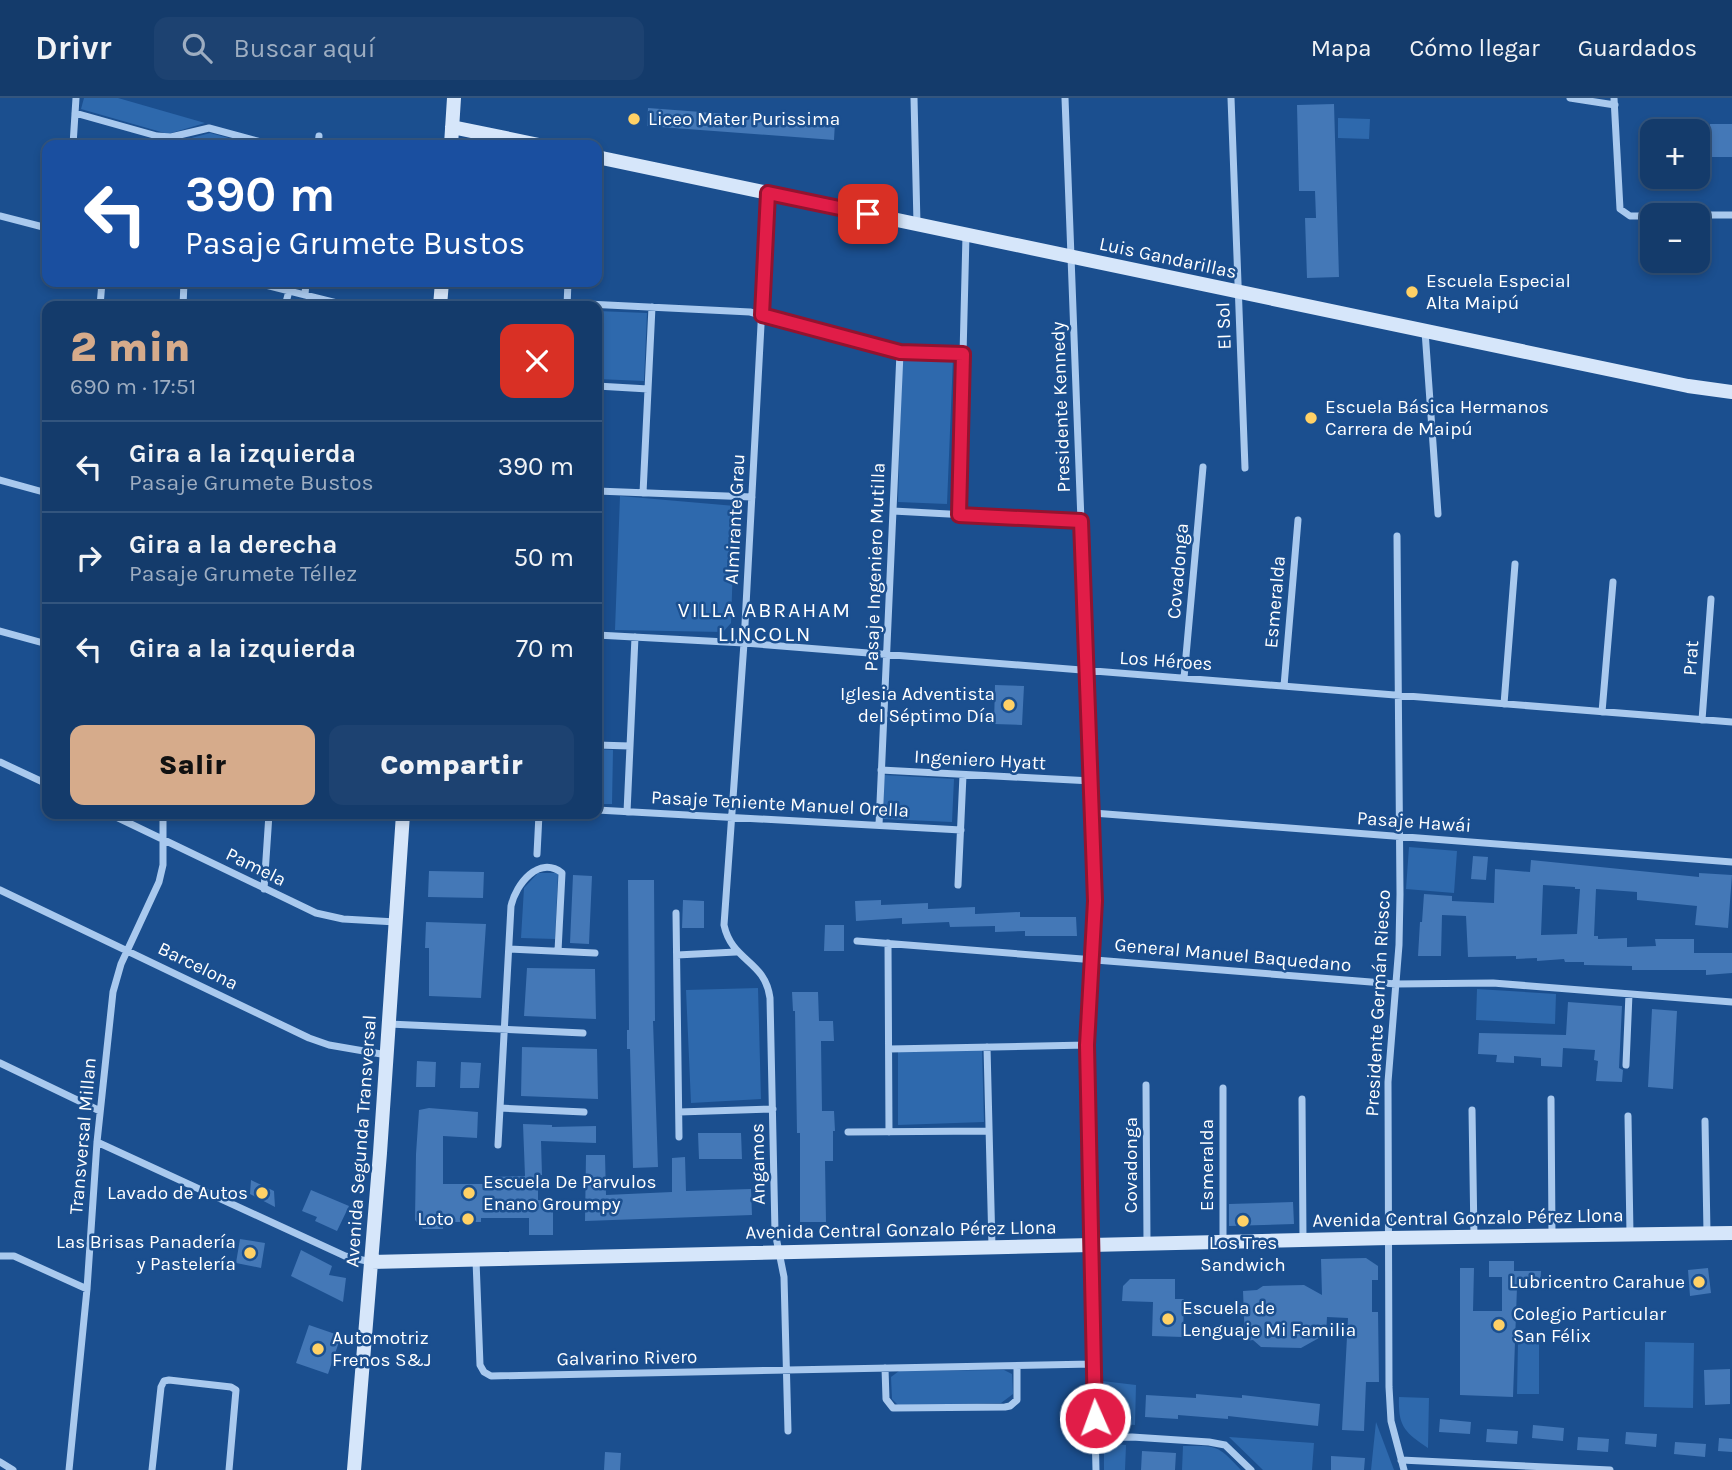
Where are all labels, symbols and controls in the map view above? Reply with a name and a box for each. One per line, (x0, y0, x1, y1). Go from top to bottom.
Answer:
search box (154, 17, 644, 80)
text: Drivr (35, 29, 112, 67)
icon: search (178, 29, 216, 67)
text: Buscar aquí (234, 33, 375, 64)
text: Mapa (1311, 34, 1371, 62)
text: Cómo llegar (1409, 34, 1540, 62)
text: Guardados (1578, 34, 1697, 62)
place label: Liceo Mater Purissima (648, 108, 840, 130)
marker: Liceo Mater Purissima (626, 111, 642, 127)
map controls (1640, 119, 1710, 273)
button: + (1640, 119, 1710, 189)
text: 390 m (185, 166, 335, 223)
icon: left (70, 168, 161, 259)
pin (838, 184, 898, 244)
icon: arrive (849, 195, 887, 233)
button: − (1640, 203, 1710, 273)
text: Pasaje Grumete Bustos (185, 225, 525, 262)
street label: Luis Gandarillas (1097, 233, 1239, 283)
place label: Escuela Especial Alta Maipú (1426, 270, 1571, 314)
marker: Escuela Especial Alta Maipú (1404, 284, 1420, 300)
street label: El Sol (1212, 302, 1236, 350)
street label: Presidente Kennedy (1047, 321, 1075, 493)
text: 2 min (70, 322, 190, 372)
button: close (500, 324, 574, 398)
text: 690 m · 17:51 (70, 373, 196, 400)
place label: Escuela Básica Hermanos Carrera de Maipú (1325, 396, 1549, 440)
marker: Escuela Básica Hermanos Carrera de Maipú (1303, 410, 1319, 426)
text: Gira a la izquierda (129, 438, 356, 469)
icon: left (70, 448, 108, 486)
text: 390 m (498, 451, 574, 482)
street label: Almirante Grau (721, 453, 749, 585)
street label: Pasaje Ingeniero Mutilla (860, 462, 890, 672)
text: Pasaje Grumete Bustos (129, 469, 374, 496)
street label: Covadonga (1163, 522, 1193, 620)
text: Gira a la derecha (129, 529, 338, 560)
icon: right (70, 539, 108, 577)
text: 50 m (513, 542, 574, 573)
street label: Esmeralda (1260, 555, 1290, 649)
text: Pasaje Grumete Téllez (129, 560, 357, 587)
district label: VILLA ABRAHAM LINCOLN (678, 598, 852, 646)
icon: left (70, 630, 108, 668)
text: Gira a la izquierda (129, 633, 356, 664)
text: 70 m (516, 633, 574, 664)
street label: Prat (1679, 640, 1703, 676)
street label: Los Héroes (1119, 647, 1213, 675)
place label: Iglesia Adventista del Séptimo Día (840, 683, 995, 727)
marker: Iglesia Adventista del Séptimo Día (1001, 697, 1017, 713)
button: Salir (70, 725, 315, 805)
button: Compartir (329, 725, 574, 805)
street label: Ingeniero Hyatt (913, 746, 1047, 774)
street label: Pasaje Teniente Manuel Orella (650, 786, 910, 822)
street label: Pasaje Hawái (1356, 807, 1472, 837)
street label: Pamela (222, 843, 290, 891)
street label: Presidente Germán Riesco (1361, 889, 1395, 1117)
street label: General Manuel Baquedano (1114, 934, 1352, 976)
street label: Barcelona (154, 937, 242, 995)
street label: Avenida Segunda Transversal (341, 1014, 381, 1268)
street label: Transversal Millan (65, 1056, 101, 1216)
street label: Covadonga (1120, 1117, 1142, 1213)
street label: Esmeralda (1196, 1119, 1218, 1211)
street label: Angamos (746, 1123, 770, 1205)
place label: Escuela De Parvulos Enano Groumpy (483, 1171, 656, 1215)
place label: Lavado de Autos (107, 1182, 248, 1204)
marker: Lavado de Autos (254, 1185, 270, 1201)
marker: Escuela De Parvulos Enano Groumpy (461, 1185, 477, 1201)
street label: Avenida Central Gonzalo Pérez Llona (1312, 1204, 1624, 1232)
place label: Loto (417, 1208, 454, 1230)
marker: Loto (460, 1211, 476, 1227)
marker: Los Tres Sandwich (1235, 1213, 1251, 1229)
street label: Avenida Central Gonzalo Pérez Llona (745, 1216, 1057, 1244)
place label: Las Brisas Panadería y Pastelería (56, 1231, 236, 1275)
place label: Los Tres Sandwich (1200, 1232, 1286, 1276)
marker: Las Brisas Panadería y Pastelería (242, 1245, 258, 1261)
place label: Lubricentro Carahue (1509, 1271, 1685, 1293)
marker: Lubricentro Carahue (1691, 1274, 1707, 1290)
place label: Escuela de Lenguaje Mi Familia (1182, 1297, 1356, 1341)
place label: Colegio Particular San Félix (1513, 1303, 1666, 1347)
marker: Escuela de Lenguaje Mi Familia (1160, 1311, 1176, 1327)
marker: Colegio Particular San Félix (1491, 1317, 1507, 1333)
place label: Automotriz Frenos S&J (332, 1327, 431, 1371)
marker: Automotriz Frenos S&J (310, 1341, 326, 1357)
street label: Galvarino Rivero (556, 1346, 698, 1370)
position arrow (1058, 1381, 1132, 1455)

